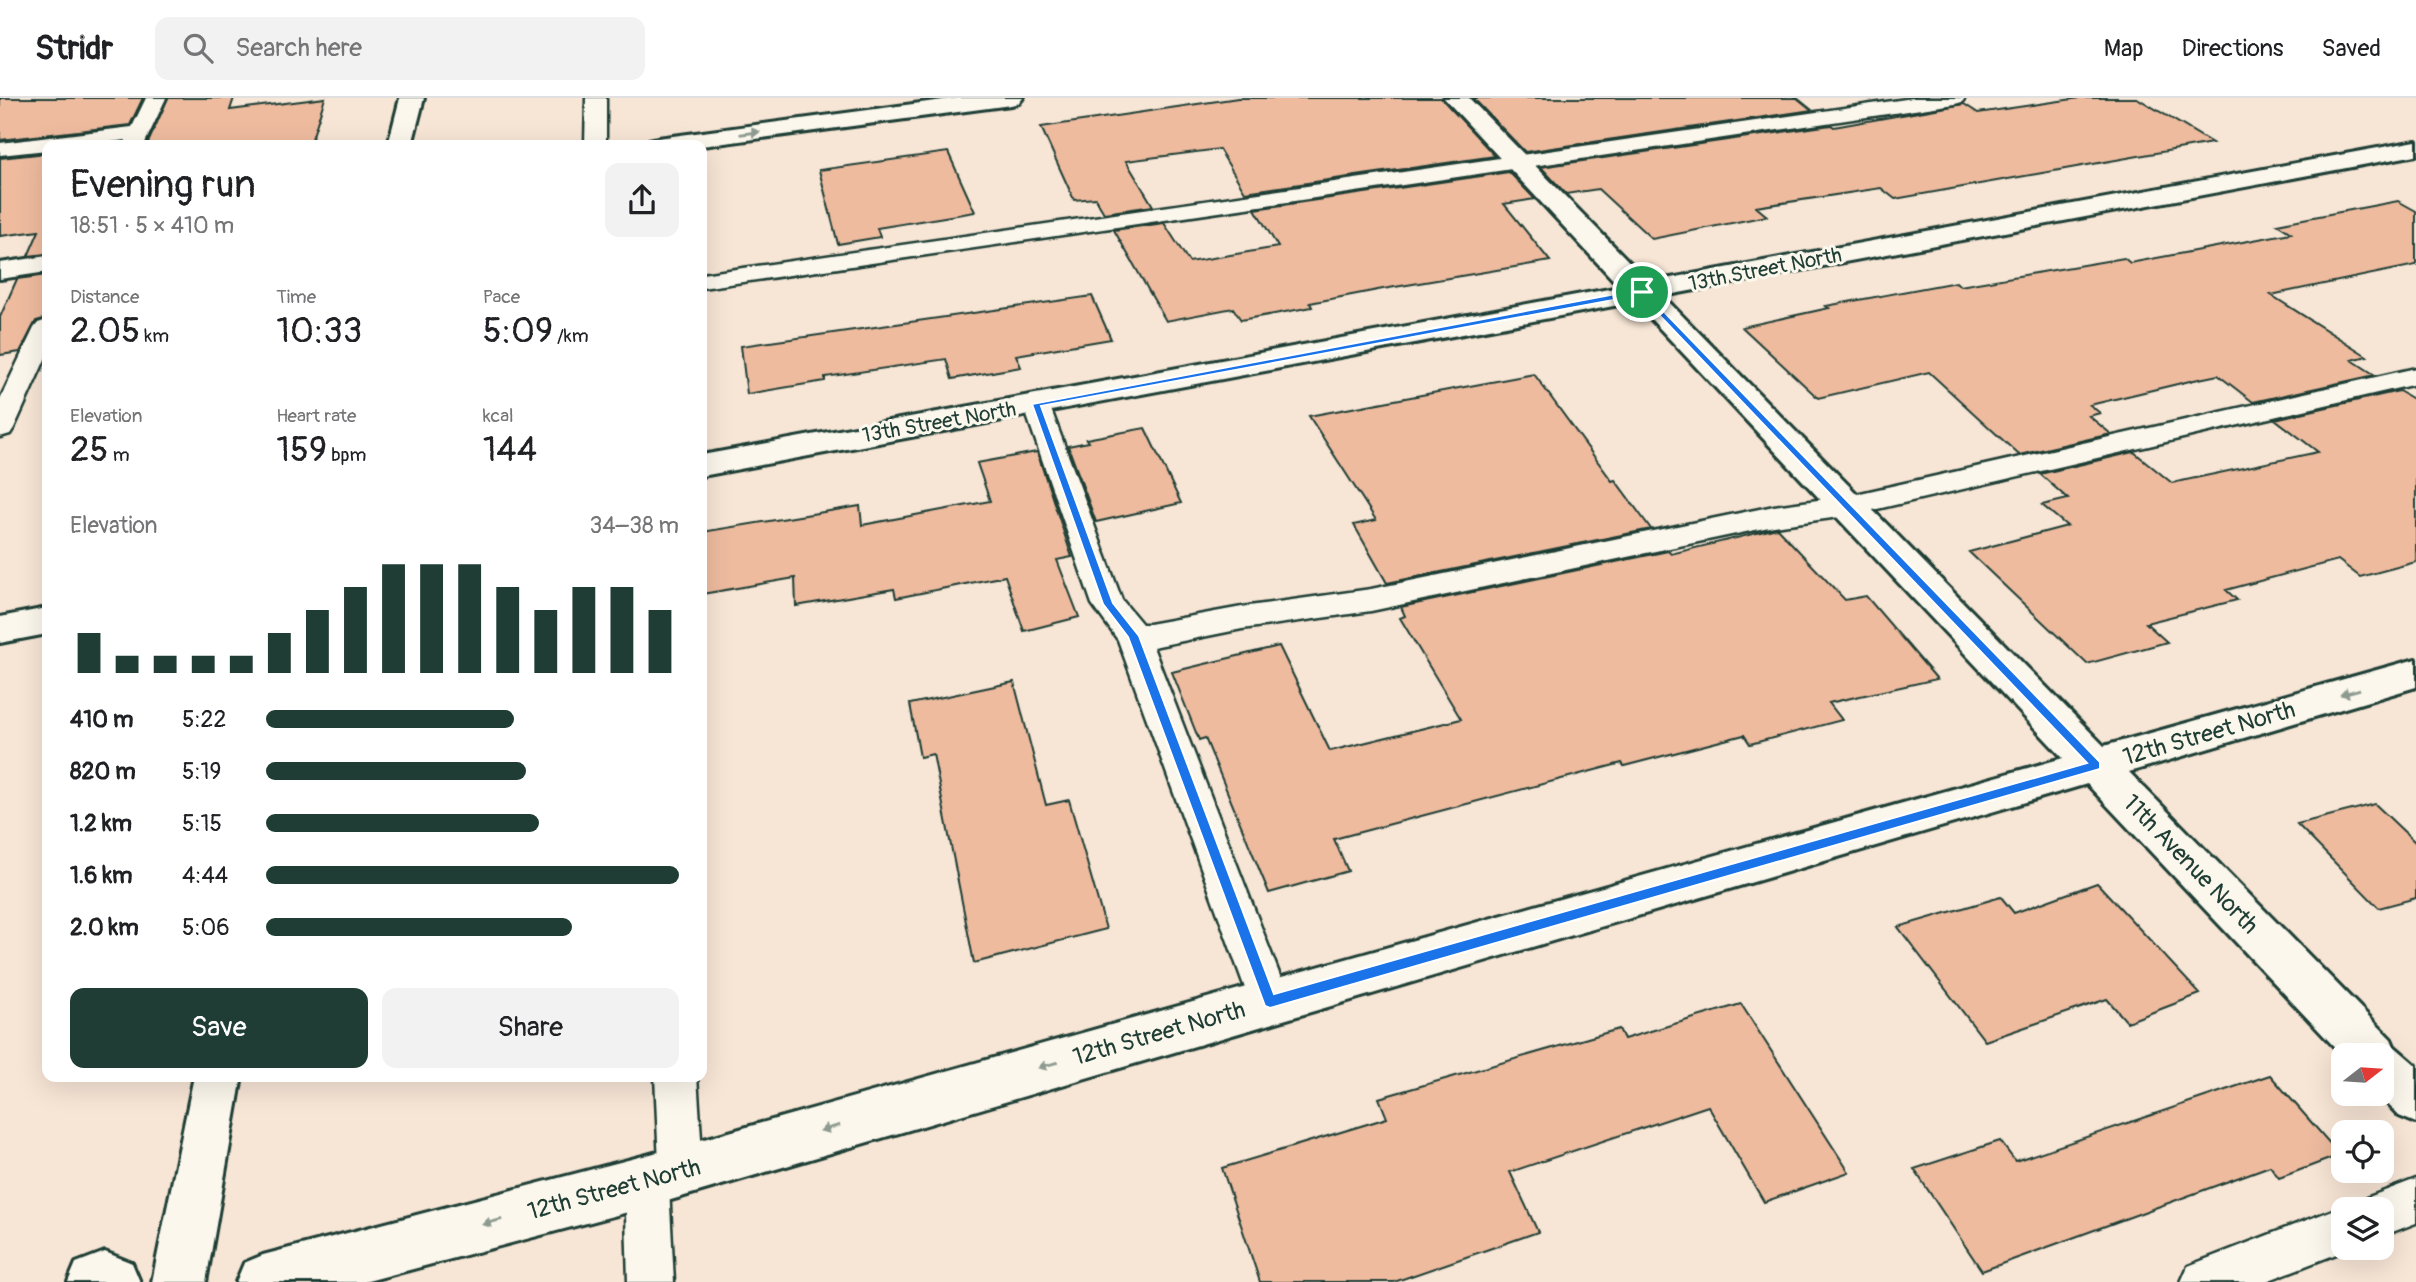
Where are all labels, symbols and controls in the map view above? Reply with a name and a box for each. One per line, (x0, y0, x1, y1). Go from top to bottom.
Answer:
search box (155, 17, 645, 80)
text: Stridr (35, 28, 113, 69)
icon: search (179, 29, 217, 67)
text: Search here (235, 32, 362, 64)
text: Map (2104, 34, 2144, 63)
text: Directions (2182, 34, 2283, 63)
text: Saved (2321, 34, 2381, 63)
one-way arrow (739, 127, 761, 138)
text: Evening run (70, 161, 256, 209)
button: share (605, 163, 679, 237)
text: 18:51 · 5 × 410 m (70, 211, 234, 240)
street label: 13th Street North (1686, 241, 1844, 298)
pin (1612, 262, 1672, 322)
icon: arrive (1623, 273, 1661, 311)
text: Distance (70, 285, 139, 309)
text: Time (276, 285, 316, 309)
text: Pace (483, 285, 520, 309)
text: 2.05 (70, 309, 140, 353)
text: 10:33 (276, 309, 362, 353)
text: 5:09 (483, 309, 553, 353)
text: km (140, 324, 169, 348)
text: /km (553, 324, 589, 348)
street label: 13th Street North (860, 396, 1018, 449)
text: Elevation (70, 404, 142, 428)
text: Heart rate (276, 404, 356, 428)
text: kcal (483, 404, 514, 428)
text: 25 (70, 428, 109, 472)
text: 159 (276, 428, 327, 472)
text: 144 (483, 428, 537, 472)
text: m (109, 443, 130, 467)
text: bpm (327, 443, 366, 467)
text: Elevation (70, 511, 158, 540)
text: 34–38 m (589, 511, 679, 540)
one-way arrow (2340, 688, 2361, 698)
street label: 12th Street North (2120, 695, 2299, 772)
text: 410 m (70, 705, 133, 734)
text: 5:22 (182, 705, 226, 734)
text: 820 m (70, 757, 136, 786)
text: 5:19 (182, 757, 221, 786)
street label: 11th Avenue North (2117, 789, 2264, 940)
text: 1.2 km (70, 809, 132, 838)
text: 5:15 (182, 809, 222, 838)
text: 1.6 km (70, 861, 132, 890)
text: 4:44 (182, 861, 228, 890)
text: 2.0 km (70, 913, 139, 942)
text: 5:06 (182, 913, 230, 942)
button: Save (70, 988, 368, 1068)
button: Share (382, 988, 679, 1068)
street label: 12th Street North (1070, 995, 1249, 1072)
north arrow (2331, 1043, 2394, 1106)
map controls (2331, 1043, 2394, 1260)
one-way arrow (1037, 1061, 1058, 1071)
button: locate (2331, 1120, 2394, 1183)
one-way arrow (819, 1123, 840, 1133)
street label: 12th Street North (524, 1152, 704, 1227)
button: layers (2331, 1197, 2394, 1260)
one-way arrow (481, 1217, 503, 1228)

